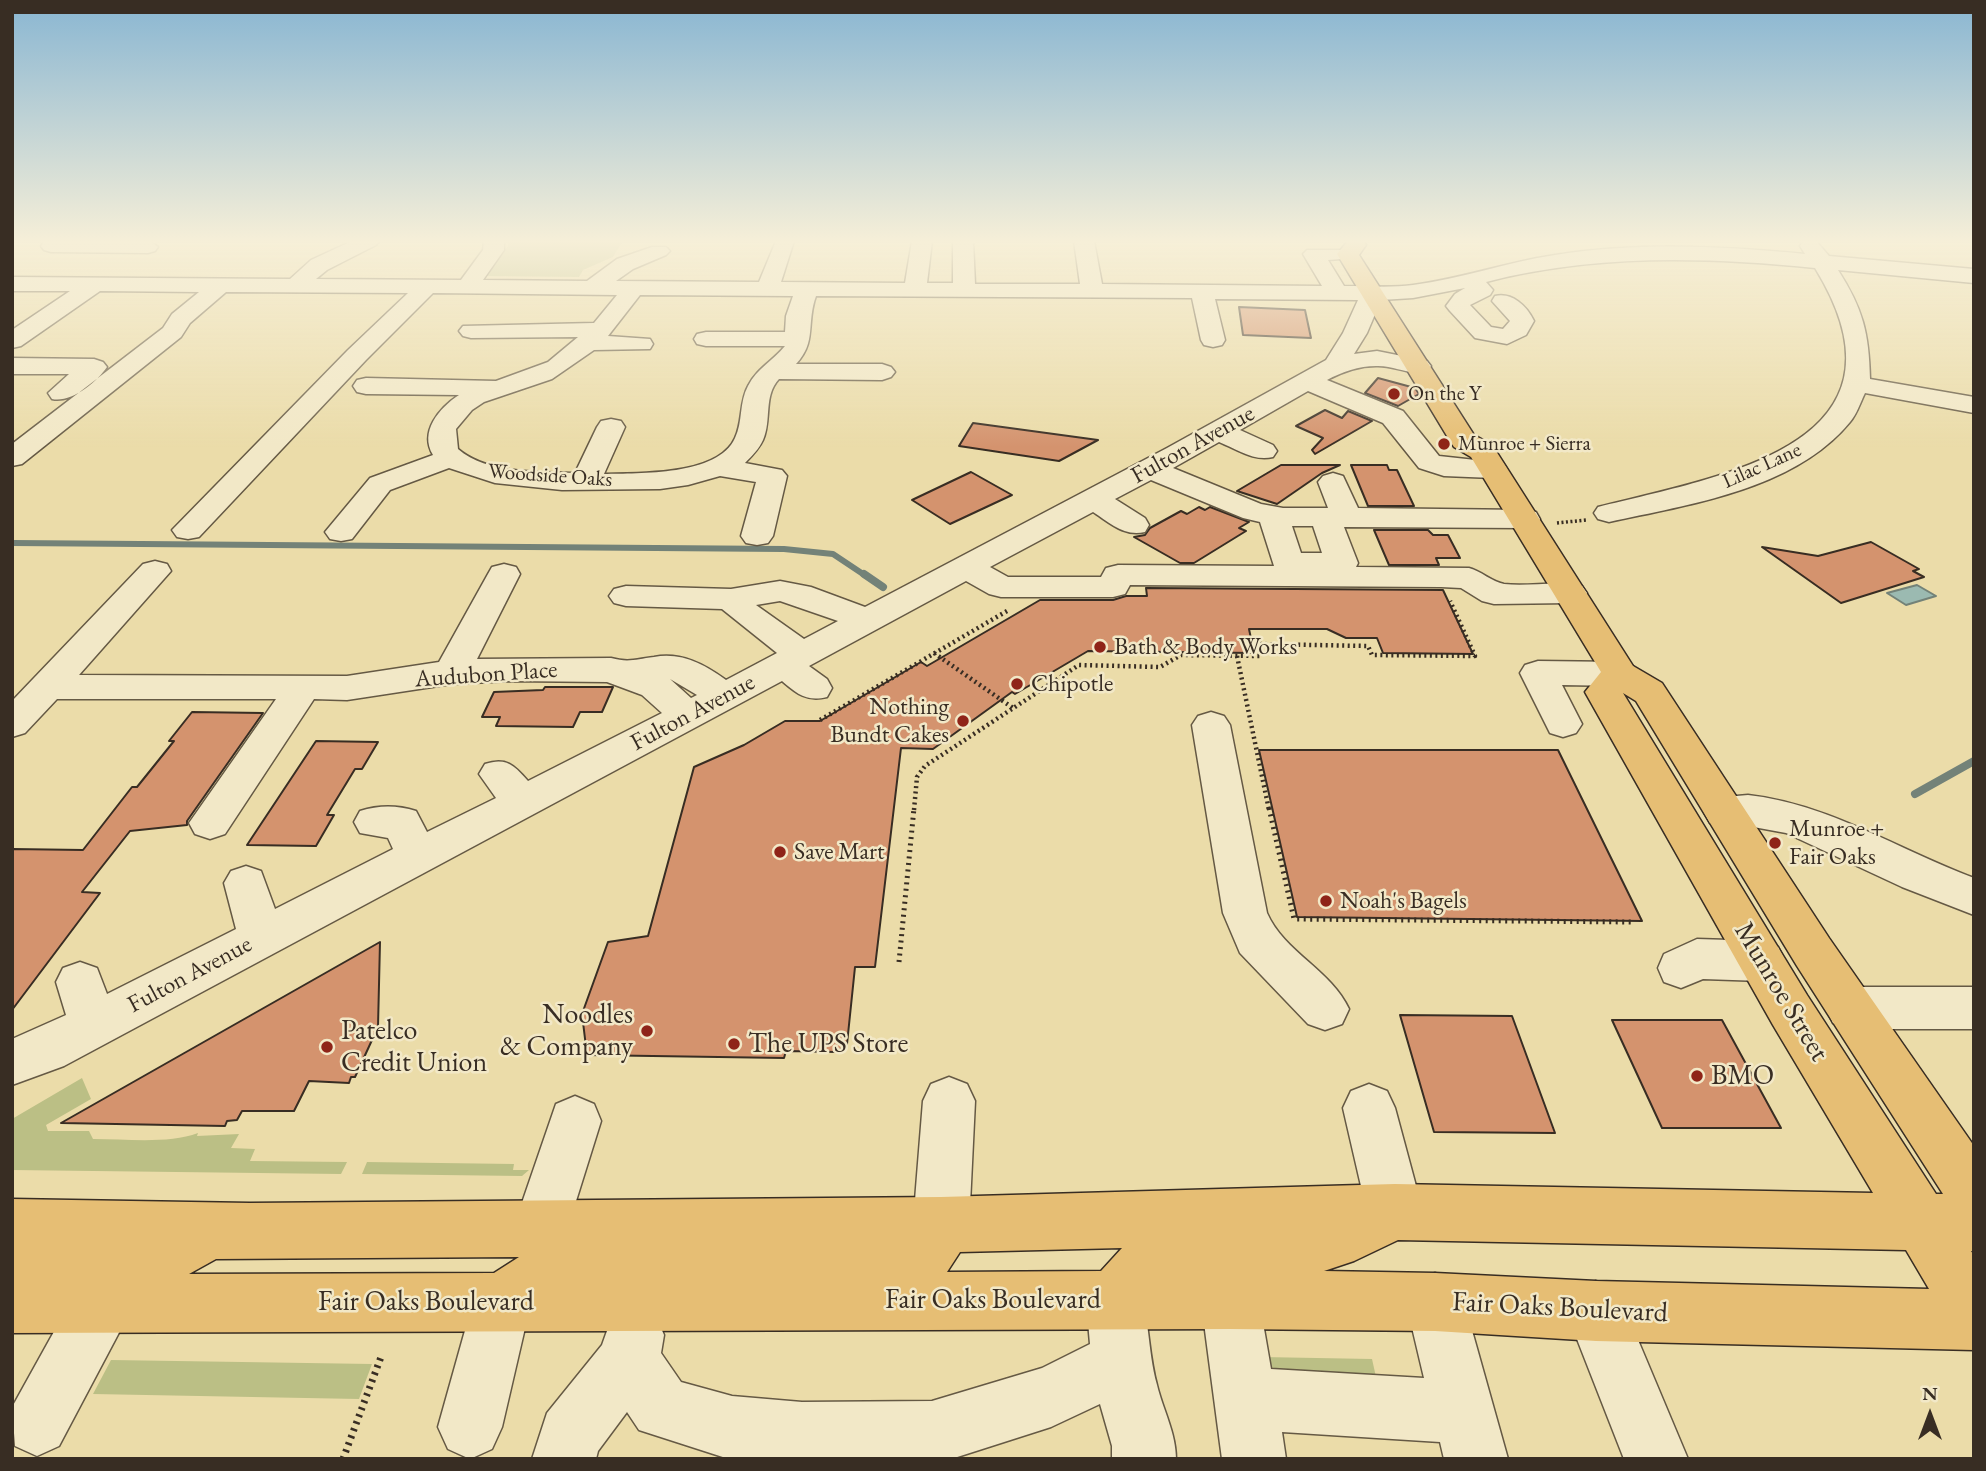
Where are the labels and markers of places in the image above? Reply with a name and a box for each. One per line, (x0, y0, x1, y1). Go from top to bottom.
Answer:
place label: On the Y (1408, 381, 1481, 407)
marker: On the Y (1386, 386, 1402, 402)
place label: Munroe + Sierra (1458, 431, 1591, 457)
marker: Munroe + Sierra (1436, 436, 1452, 452)
place label: Bath & Body Works (1114, 633, 1297, 661)
marker: Bath & Body Works (1092, 639, 1108, 655)
place label: Chipotle (1031, 670, 1113, 698)
marker: Chipotle (1009, 676, 1025, 692)
place label: Nothing Bundt Cakes (830, 693, 949, 749)
marker: Nothing Bundt Cakes (955, 713, 971, 729)
place label: Munroe + Fair Oaks (1789, 815, 1884, 871)
marker: Munroe + Fair Oaks (1767, 835, 1783, 851)
place label: Save Mart (794, 838, 885, 866)
marker: Save Mart (772, 844, 788, 860)
place label: Noah's Bagels (1340, 887, 1467, 915)
marker: Noah's Bagels (1318, 893, 1334, 909)
place label: Noodles & Company (500, 998, 633, 1064)
place label: Patelco Credit Union (341, 1014, 487, 1080)
marker: Noodles & Company (639, 1023, 655, 1039)
place label: The UPS Store (748, 1027, 908, 1061)
marker: The UPS Store (726, 1036, 742, 1052)
marker: Patelco Credit Union (319, 1039, 335, 1055)
place label: BMO (1711, 1059, 1774, 1093)
marker: BMO (1689, 1068, 1705, 1084)

